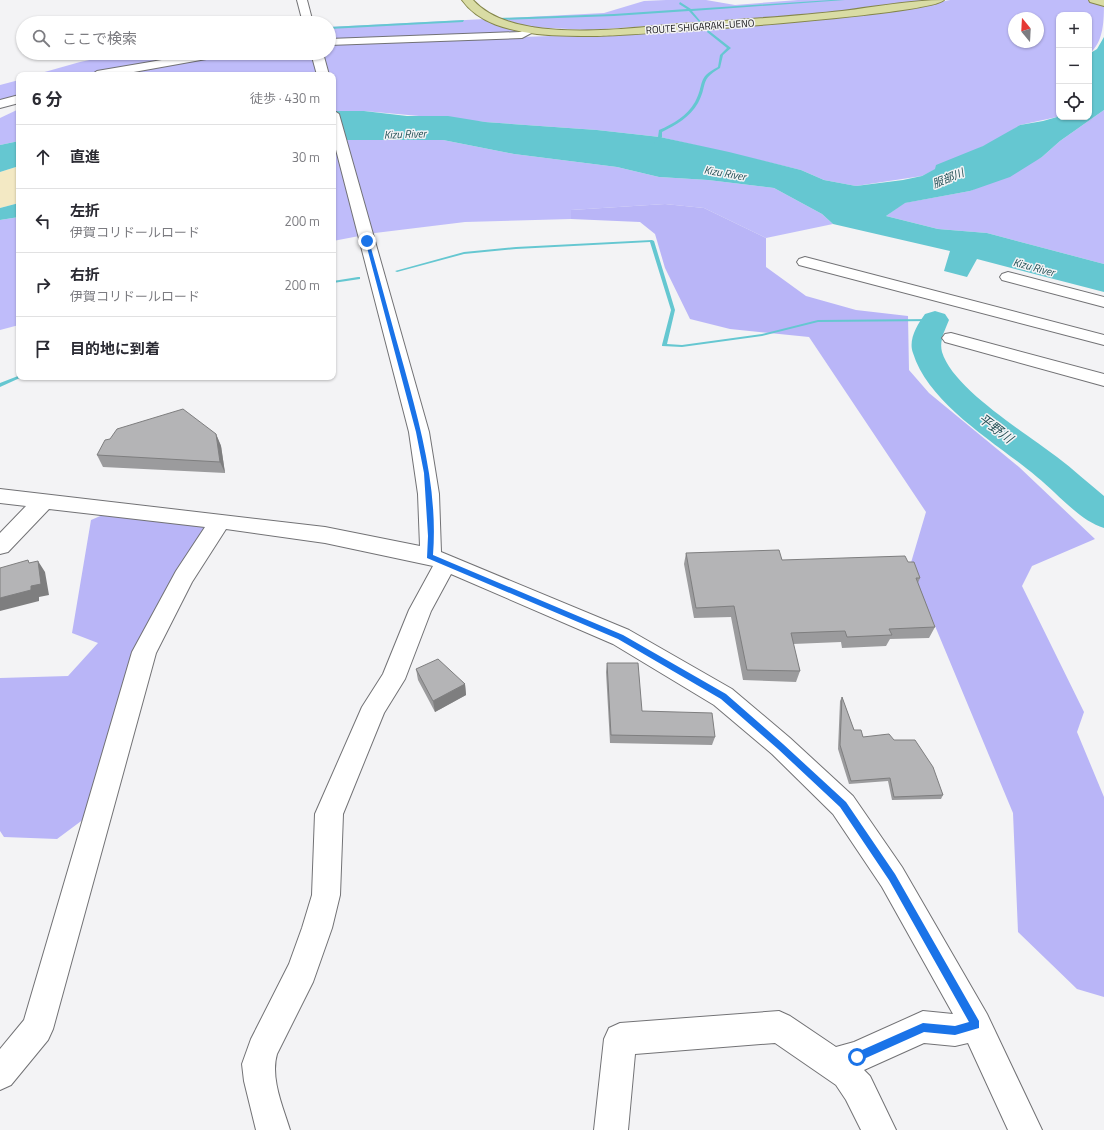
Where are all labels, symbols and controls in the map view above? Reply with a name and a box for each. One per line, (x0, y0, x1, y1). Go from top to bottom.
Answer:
north arrow (1008, 12, 1044, 48)
map controls (1056, 12, 1092, 120)
button: + (1056, 12, 1092, 48)
street label: ROUTE SHIGARAKI-UENO (645, 15, 755, 38)
search box (16, 16, 336, 60)
icon: search (30, 27, 52, 49)
text: ここで検索 (62, 27, 137, 50)
button: − (1056, 48, 1092, 84)
button: locate (1056, 84, 1092, 120)
text: 6 分 (32, 86, 62, 112)
text: 徒歩 · 430 m (250, 88, 320, 108)
water label: Kizu River (384, 125, 428, 143)
text: 直進 (70, 145, 100, 168)
icon: ahead (32, 146, 54, 168)
text: 30 m (292, 147, 320, 167)
water label: Kizu River (703, 161, 749, 185)
water label: 服部川 (930, 164, 967, 192)
text: 左折 (70, 199, 100, 222)
icon: left (32, 210, 54, 232)
text: 200 m (284, 211, 320, 231)
text: 伊賀コリドールロード (70, 222, 200, 242)
route end (358, 232, 376, 250)
water label: Kizu River (1011, 254, 1058, 281)
text: 右折 (70, 263, 100, 286)
icon: right (32, 274, 54, 296)
text: 200 m (284, 275, 320, 295)
text: 伊賀コリドールロード (70, 286, 200, 306)
text: 目的地に到着 (70, 337, 160, 360)
icon: arrive (32, 338, 54, 360)
water label: 平野川 (974, 408, 1019, 449)
route start (848, 1048, 866, 1066)

